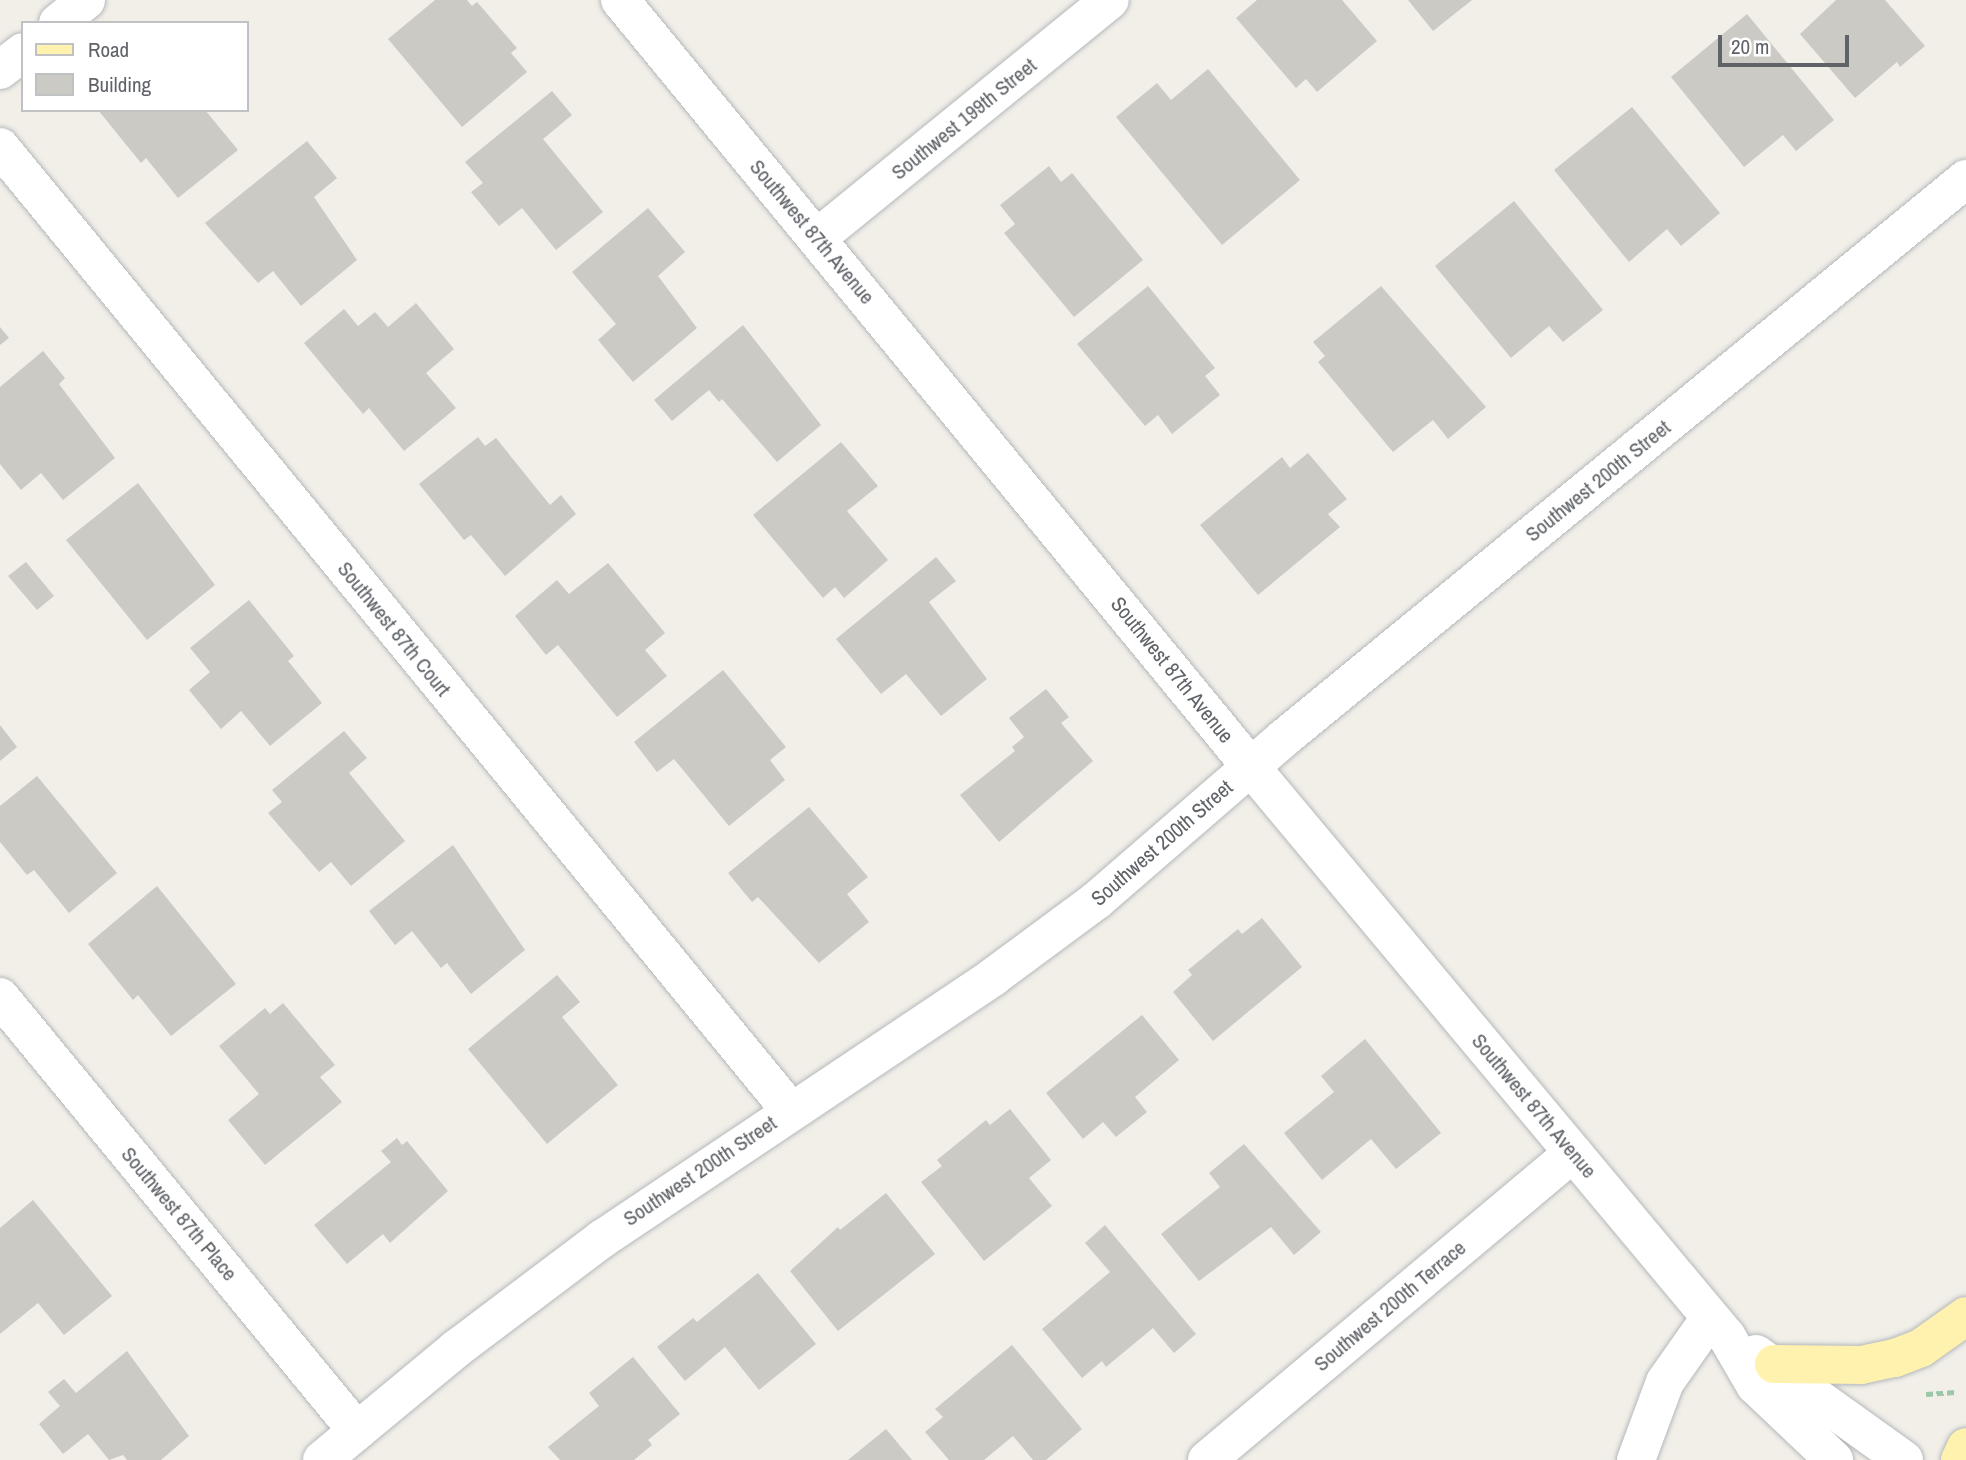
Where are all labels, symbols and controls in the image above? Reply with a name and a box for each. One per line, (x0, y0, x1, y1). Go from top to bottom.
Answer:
legend (21, 21, 248, 112)
scale bar (1721, 21, 1852, 65)
text: 20 m (1731, 32, 1769, 61)
text: Road (88, 35, 129, 64)
street label: Southwest 199th Street (887, 53, 1041, 185)
text: Building (88, 70, 151, 99)
street label: Southwest 87th Avenue (744, 154, 880, 310)
street label: Southwest 200th Street (1521, 415, 1675, 547)
street label: Southwest 87th Court (332, 557, 456, 701)
street label: Southwest 87th Avenue (1105, 592, 1239, 748)
street label: Southwest 200th Street (1086, 775, 1238, 911)
street label: Southwest 87th Avenue (1466, 1028, 1602, 1184)
street label: Southwest 200th Street (619, 1110, 781, 1232)
street label: Southwest 87th Place (116, 1142, 242, 1286)
street label: Southwest 200th Terrace (1309, 1235, 1471, 1377)

